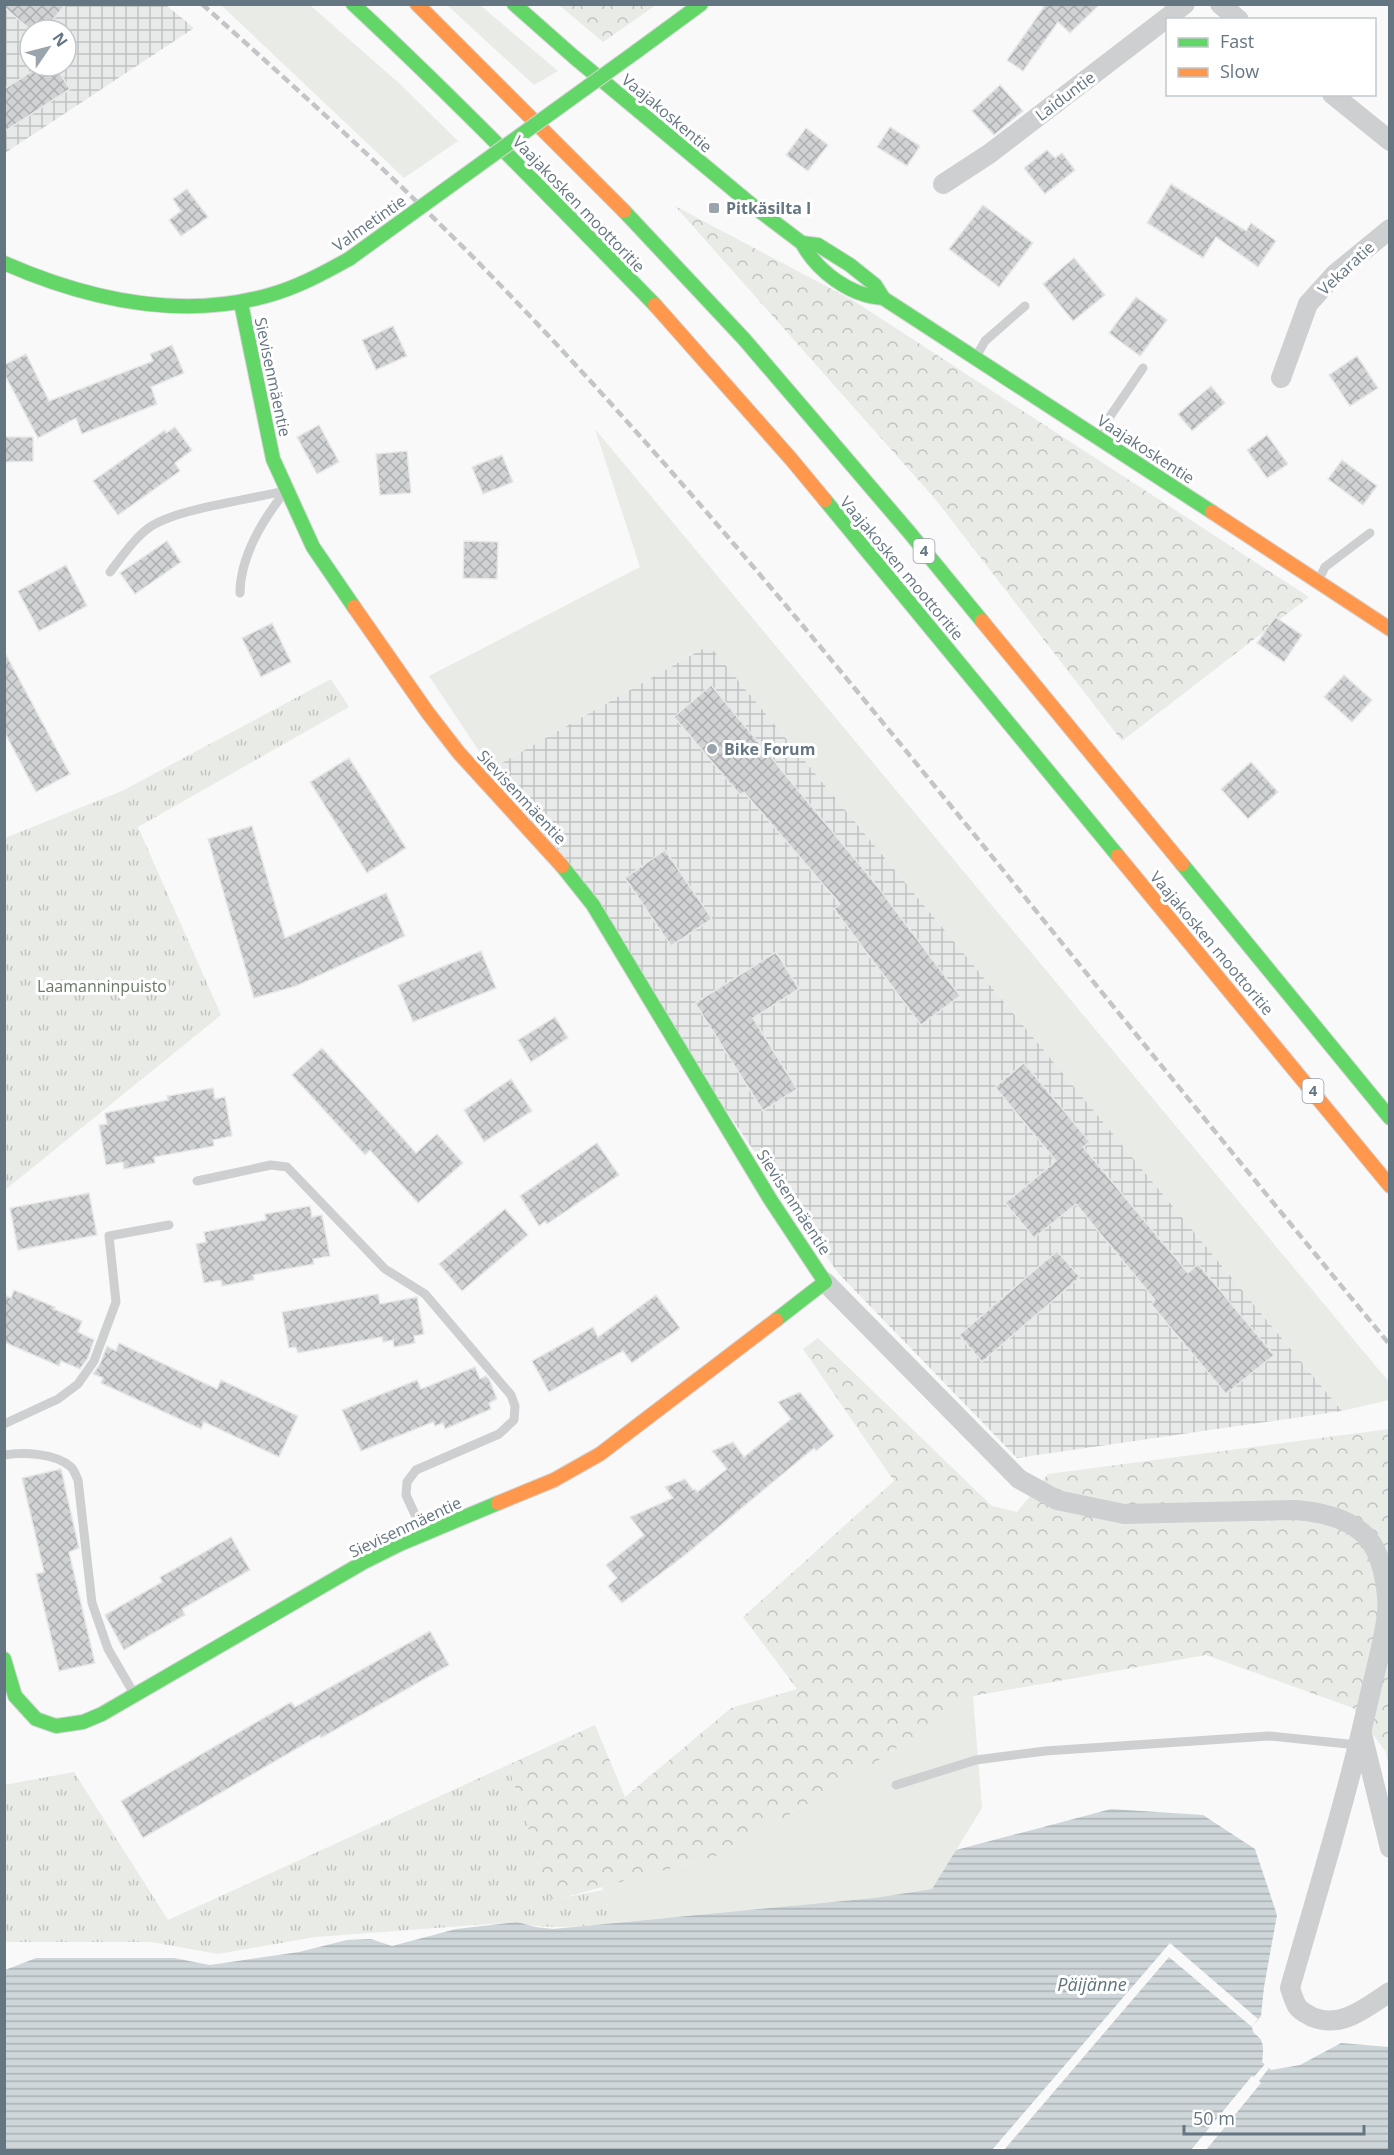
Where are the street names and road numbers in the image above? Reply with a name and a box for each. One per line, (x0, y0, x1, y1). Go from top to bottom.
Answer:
street label: Laiduntie (1031, 66, 1099, 126)
street label: Vaajakoskentie (617, 69, 717, 157)
street label: Vaajakosken moottoritie (508, 131, 650, 277)
street label: Valmetintie (328, 190, 410, 256)
street label: Vekaratie (1313, 236, 1379, 300)
street label: Sievisenmäentie (250, 315, 296, 439)
street label: Vaajakoskentie (1093, 409, 1199, 489)
street label: Vaajakosken moottoritie (835, 491, 969, 645)
road number: 4 (914, 539, 934, 563)
street label: Sievisenmäentie (473, 745, 571, 849)
street label: Vaajakosken moottoritie (1145, 866, 1279, 1020)
road number: 4 (1302, 1079, 1324, 1103)
street label: Sievisenmäentie (752, 1145, 836, 1259)
street label: Sievisenmäentie (345, 1491, 465, 1563)

